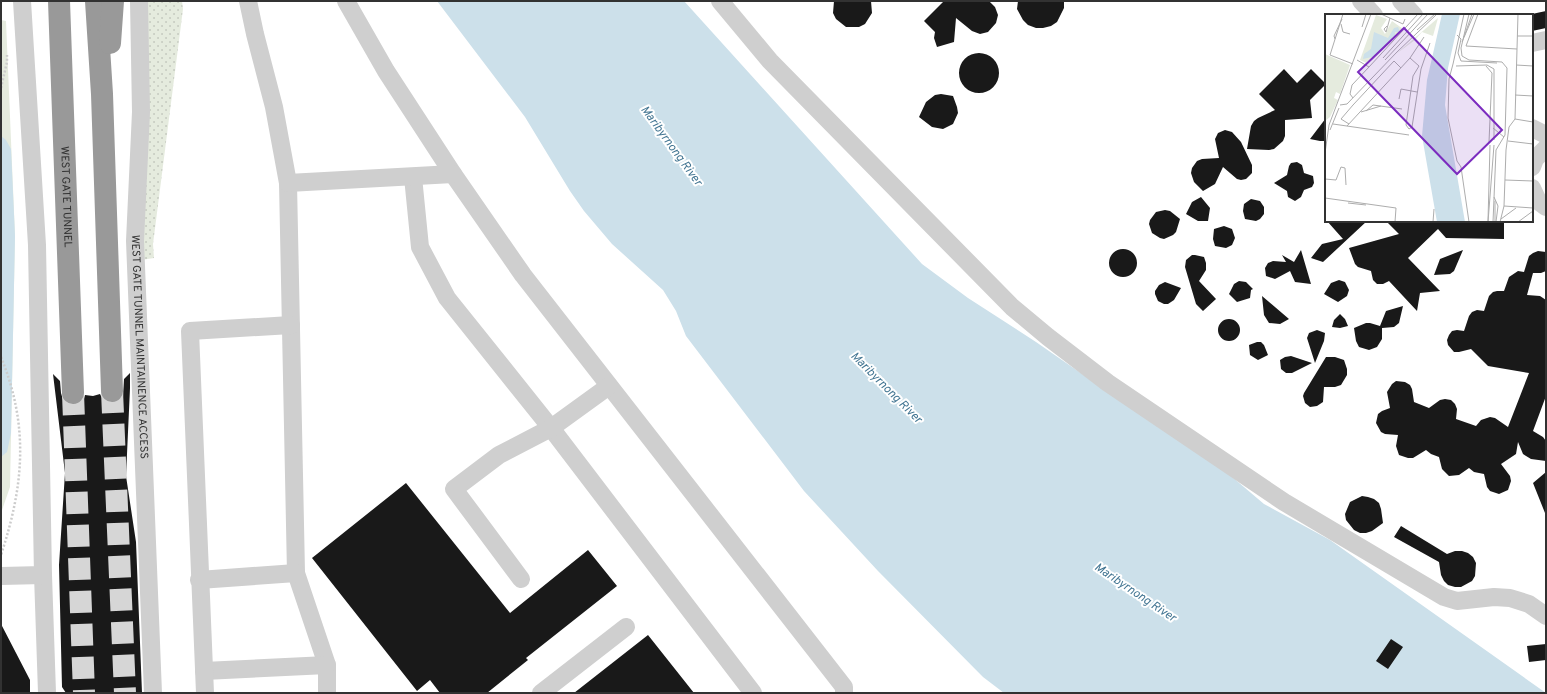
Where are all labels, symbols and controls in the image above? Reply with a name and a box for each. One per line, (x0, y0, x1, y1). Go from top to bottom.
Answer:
inset map (1325, 14, 1533, 222)
water label: Maribyrnong River (636, 103, 706, 190)
street label: WEST GATE TUNNEL (57, 146, 75, 248)
street label: WEST GATE TUNNEL MAINTAINENCE ACCESS (128, 234, 151, 459)
water label: Maribyrnong River (847, 349, 926, 428)
water label: Maribyrnong River (1091, 560, 1180, 627)

